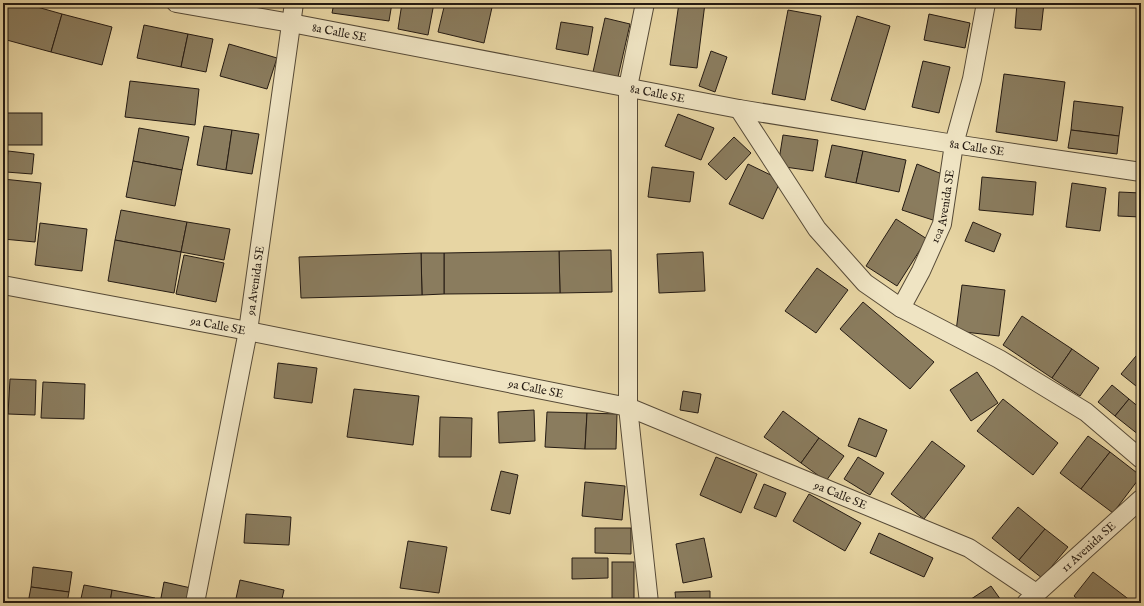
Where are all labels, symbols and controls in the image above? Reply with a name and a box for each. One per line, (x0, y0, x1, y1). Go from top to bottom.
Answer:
street label: 8a Calle SE (311, 20, 368, 45)
street label: 8a Calle SE (629, 81, 686, 106)
street label: 8a Calle SE (948, 136, 1006, 159)
street label: 10a Avenida SE (927, 169, 958, 245)
street label: 9a Avenida SE (243, 245, 267, 317)
street label: 9a Calle SE (188, 313, 247, 338)
street label: 9a Calle SE (506, 376, 565, 401)
street label: 9a Calle SE (811, 477, 869, 513)
street label: 11 Avenida SE (1058, 518, 1119, 575)

